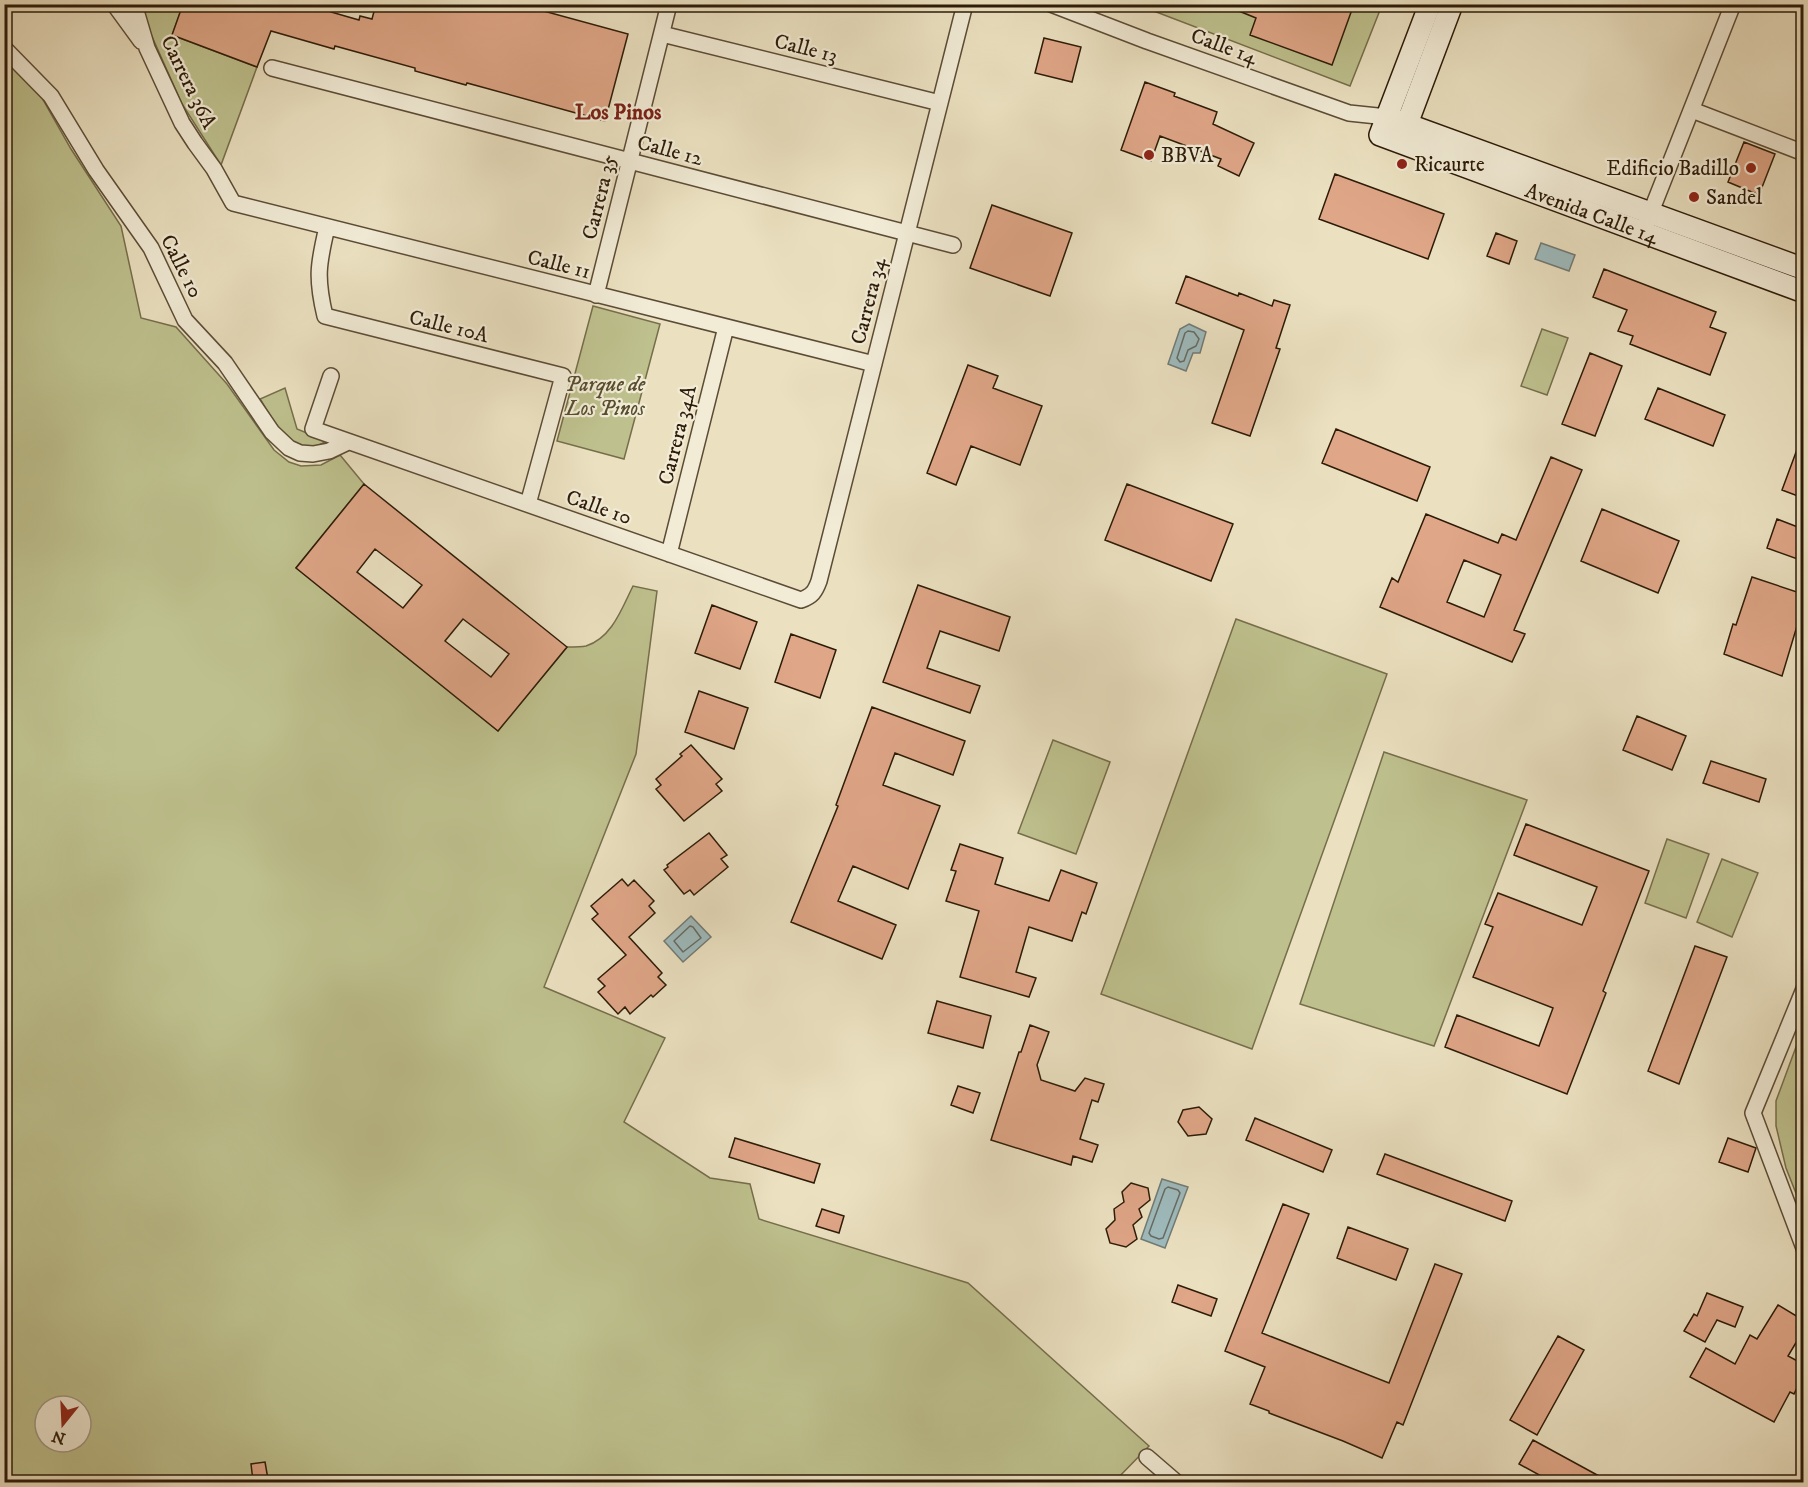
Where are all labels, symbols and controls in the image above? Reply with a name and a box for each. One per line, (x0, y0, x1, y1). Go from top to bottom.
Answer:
street label: Calle 14 (1187, 23, 1261, 71)
street label: Calle 13 (771, 29, 840, 69)
street label: Carrera 36A (154, 32, 222, 134)
district label: Los Pinos (575, 99, 662, 126)
street label: Calle 12 (634, 130, 706, 172)
place label: BBVA (1161, 143, 1214, 169)
marker: BBVA (1142, 148, 1156, 162)
street label: Carrera 35 (577, 152, 623, 242)
place label: Ricaurte (1414, 152, 1485, 178)
place label: Edificio Badillo (1606, 156, 1739, 182)
marker: Ricaurte (1395, 157, 1409, 171)
marker: Edificio Badillo (1744, 161, 1758, 175)
street label: Avenida Calle 14 (1521, 178, 1662, 251)
place label: Sandel (1706, 185, 1763, 211)
marker: Sandel (1687, 190, 1701, 204)
street label: Calle 10 (154, 230, 208, 302)
street label: Calle 11 (525, 245, 593, 285)
street label: Carrera 34 (846, 254, 892, 347)
street label: Calle 10A (406, 305, 492, 350)
park label: Parque de Los Pinos (564, 372, 646, 422)
street label: Carrera 34A (653, 382, 703, 488)
street label: Calle 10 (562, 485, 635, 531)
north arrow (33, 1394, 93, 1454)
text: N (49, 1426, 68, 1449)

